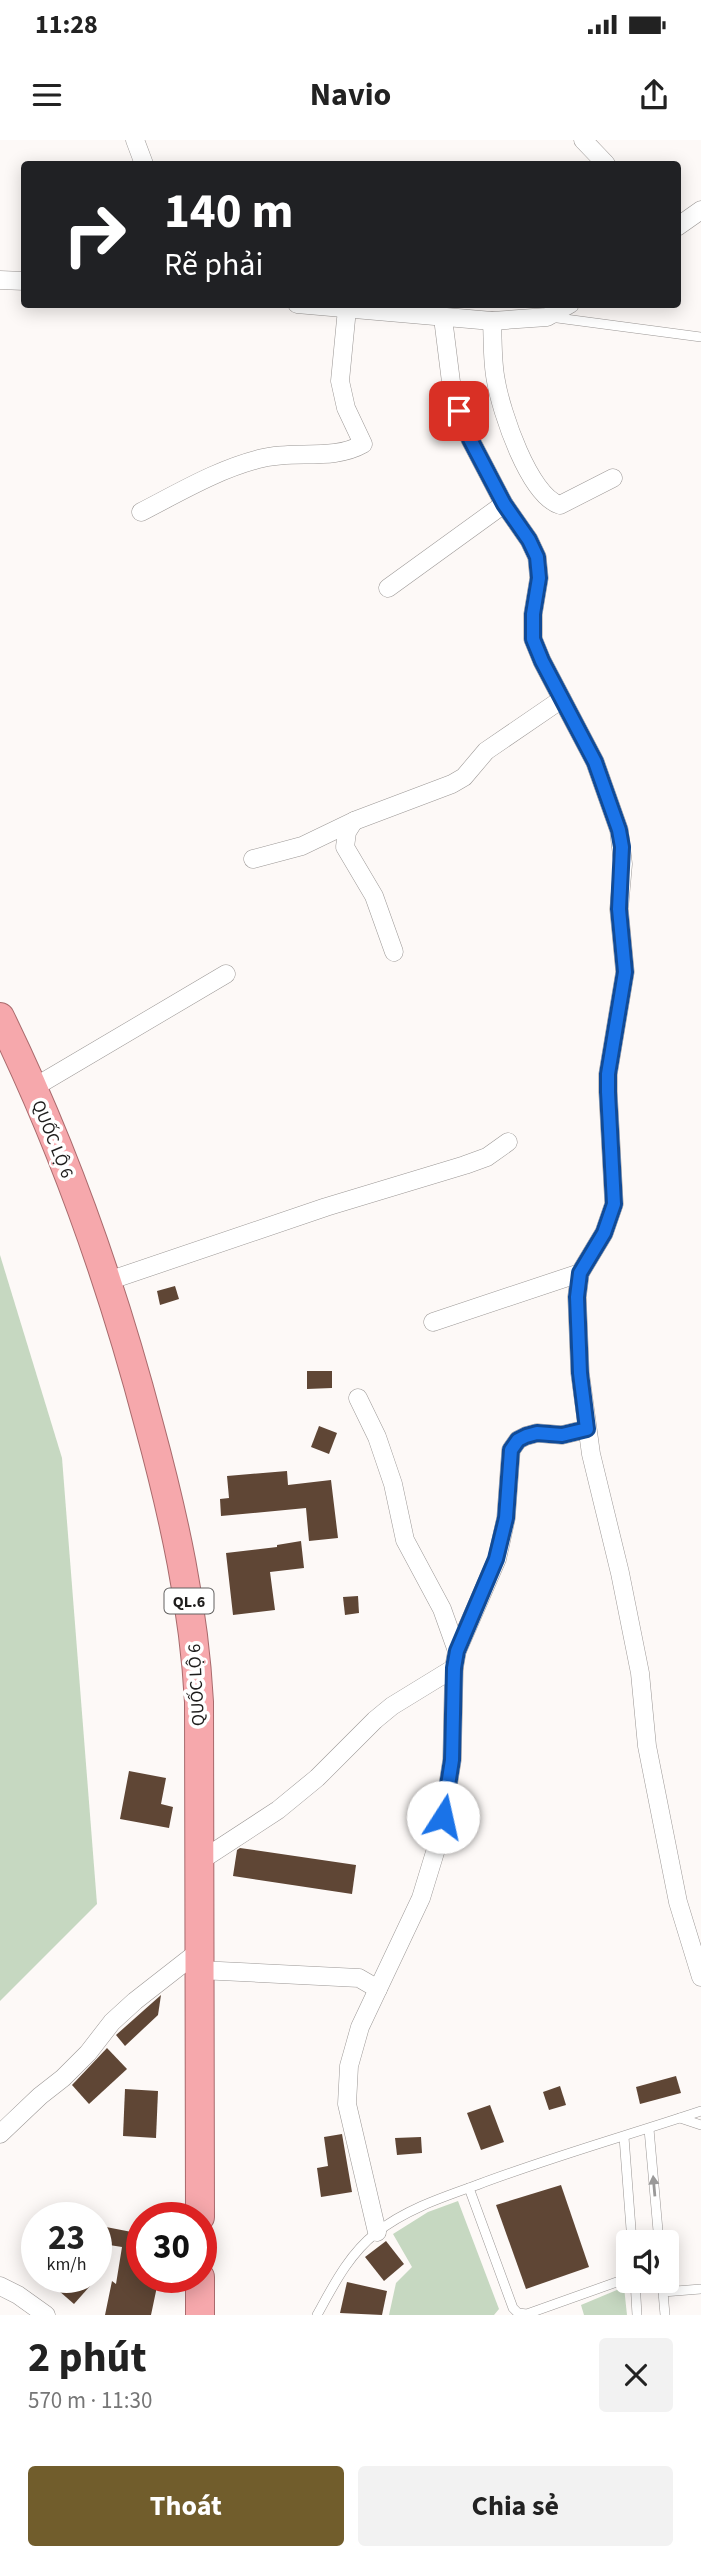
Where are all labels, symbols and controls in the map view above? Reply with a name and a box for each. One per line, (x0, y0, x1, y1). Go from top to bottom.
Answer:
text: 11:28 (35, 6, 98, 43)
text: Navio (310, 72, 391, 118)
icon: menu (28, 76, 66, 114)
icon: share (635, 76, 673, 114)
text: 140 m (164, 177, 293, 247)
icon: right (49, 189, 140, 280)
text: Rẽ phải (164, 242, 263, 288)
pin (429, 381, 489, 441)
icon: arrive (440, 392, 478, 430)
street label: QUỐC LỘ 6 (26, 1096, 80, 1182)
road number: QL.6 (164, 1588, 214, 1614)
street label: QUỐC LỘ 6 (182, 1643, 211, 1727)
position arrow (406, 1780, 480, 1854)
one-way arrow (648, 2174, 659, 2196)
speed limit sign: 30 (126, 2202, 217, 2293)
text: 23 (48, 2213, 85, 2263)
map controls (616, 2230, 679, 2293)
button: sound (616, 2230, 679, 2293)
text: km/h (47, 2252, 86, 2277)
text: 2 phút (28, 2328, 147, 2388)
button: close (599, 2338, 673, 2412)
text: 570 m · 11:30 (28, 2384, 152, 2417)
button: Thoát (28, 2466, 344, 2546)
button: Chia sẻ (358, 2466, 673, 2546)

